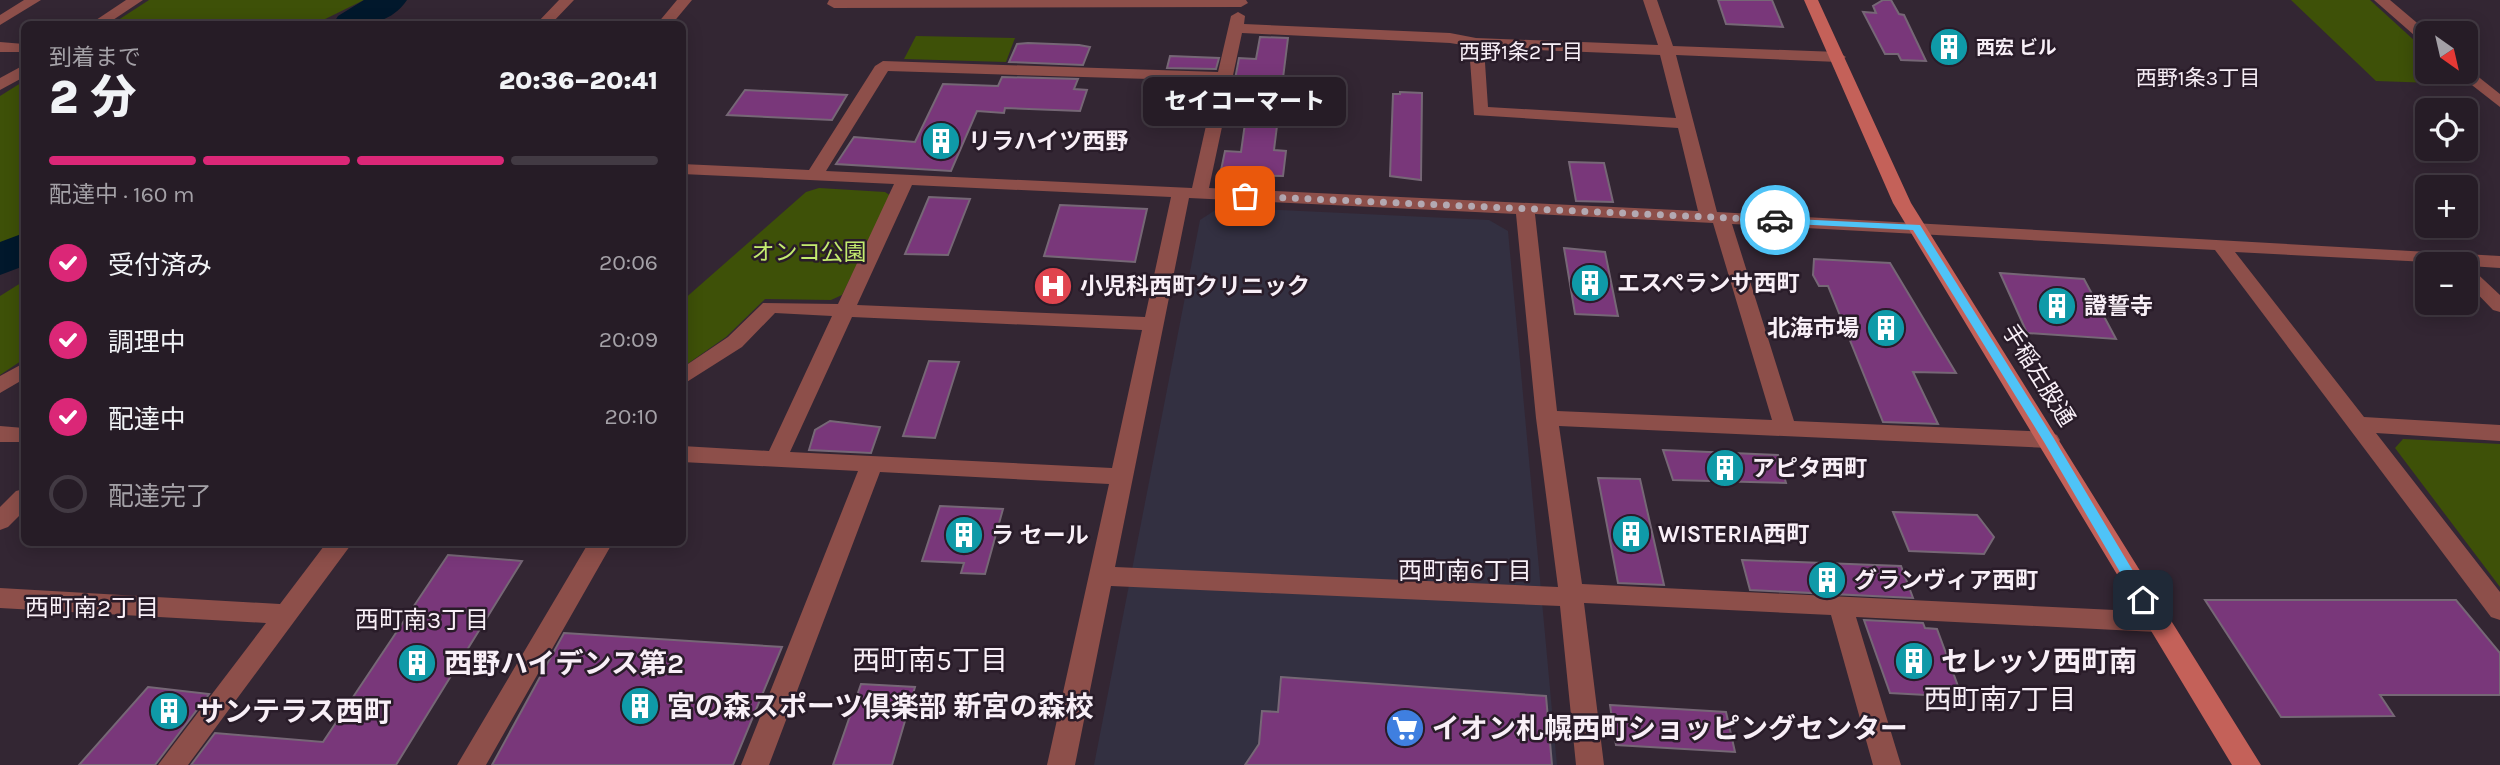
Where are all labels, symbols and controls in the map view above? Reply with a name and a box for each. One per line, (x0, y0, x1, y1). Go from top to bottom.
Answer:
north arrow (2415, 21, 2478, 84)
map controls (2415, 21, 2478, 315)
building icon: 西宏 ビル (1928, 26, 1970, 68)
place label: 西宏 ビル (1976, 37, 2057, 59)
district label: 西野1条2丁目 (1459, 40, 1583, 64)
text: 到着まで (49, 44, 141, 71)
text: 20:36–20:41 (499, 65, 658, 96)
district label: 西野1条3丁目 (2136, 66, 2260, 90)
text: 2 分 (49, 71, 136, 125)
callout: セイコーマート (1144, 77, 1346, 126)
text: セイコーマート (1164, 88, 1325, 115)
button: locate (2415, 98, 2478, 161)
building icon: リラハイツ西野 (920, 120, 962, 162)
place label: リラハイツ西野 (968, 128, 1128, 155)
pin (1215, 166, 1275, 226)
button: + (2415, 175, 2478, 238)
icon: bag (1226, 177, 1264, 215)
text: 配達中 · 160 m (49, 181, 194, 208)
courier (1740, 185, 1810, 255)
icon: car (1756, 201, 1794, 239)
park label: オンコ公園 (752, 239, 867, 266)
icon: check (49, 244, 87, 282)
text: 20:06 (599, 249, 658, 276)
text: 受付済み (108, 250, 212, 281)
button: − (2415, 252, 2478, 315)
building icon: エスペランサ西町 (1569, 262, 1611, 304)
hospital icon: 小児科西町クリニック (1032, 265, 1074, 307)
place label: エスペランサ西町 (1617, 270, 1799, 297)
place label: 小児科西町クリニック (1080, 273, 1310, 300)
building icon: 證誓寺 (2036, 285, 2078, 327)
place label: 證誓寺 (2084, 293, 2153, 320)
building icon: 北海市場 (1865, 307, 1907, 349)
place label: 北海市場 (1767, 315, 1859, 342)
street label: 手稲左股通 (1997, 319, 2080, 431)
icon: check (49, 321, 87, 359)
text: 20:09 (599, 326, 658, 353)
text: 調理中 (108, 327, 186, 358)
icon: check (49, 398, 87, 436)
text: 20:10 (604, 403, 658, 430)
text: 配達中 (108, 404, 186, 435)
building icon: アピタ西町 (1704, 447, 1746, 489)
place label: アピタ西町 (1752, 455, 1867, 482)
text: 配達完了 (108, 481, 212, 512)
building icon: WISTERIA西町 (1610, 513, 1652, 555)
building icon: ラ セール (943, 514, 985, 556)
place label: WISTERIA西町 (1658, 521, 1809, 548)
place label: ラ セール (991, 522, 1089, 549)
district label: 西町南6丁目 (1398, 557, 1532, 585)
building icon: グランヴィア西町 (1806, 559, 1848, 601)
place label: グランヴィア西町 (1854, 567, 2038, 594)
pin (2113, 570, 2173, 630)
icon: home (2124, 581, 2162, 619)
district label: 西町南2丁目 (25, 594, 159, 622)
district label: 西町南3丁目 (355, 606, 489, 634)
building icon: セレッソ西町南 (1893, 640, 1935, 682)
building icon: 西野ハイデンス第2 (396, 642, 438, 684)
district label: 西町南5丁目 (852, 644, 1008, 677)
place label: セレッソ西町南 (1941, 645, 2137, 678)
place label: 西野ハイデンス第2 (444, 647, 684, 680)
district label: 西町南7丁目 (1923, 683, 2077, 716)
building icon: 宮の森スポーツ倶楽部 新宮の森校 (619, 685, 661, 727)
building icon: サンテラス西町 (148, 690, 190, 732)
place label: 宮の森スポーツ倶楽部 新宮の森校 (667, 690, 1094, 723)
place label: サンテラス西町 (196, 695, 391, 728)
supermarket icon: イオン札幌西町ショッピングセンター (1384, 707, 1426, 749)
place label: イオン札幌西町ショッピングセンター (1432, 712, 1908, 745)

